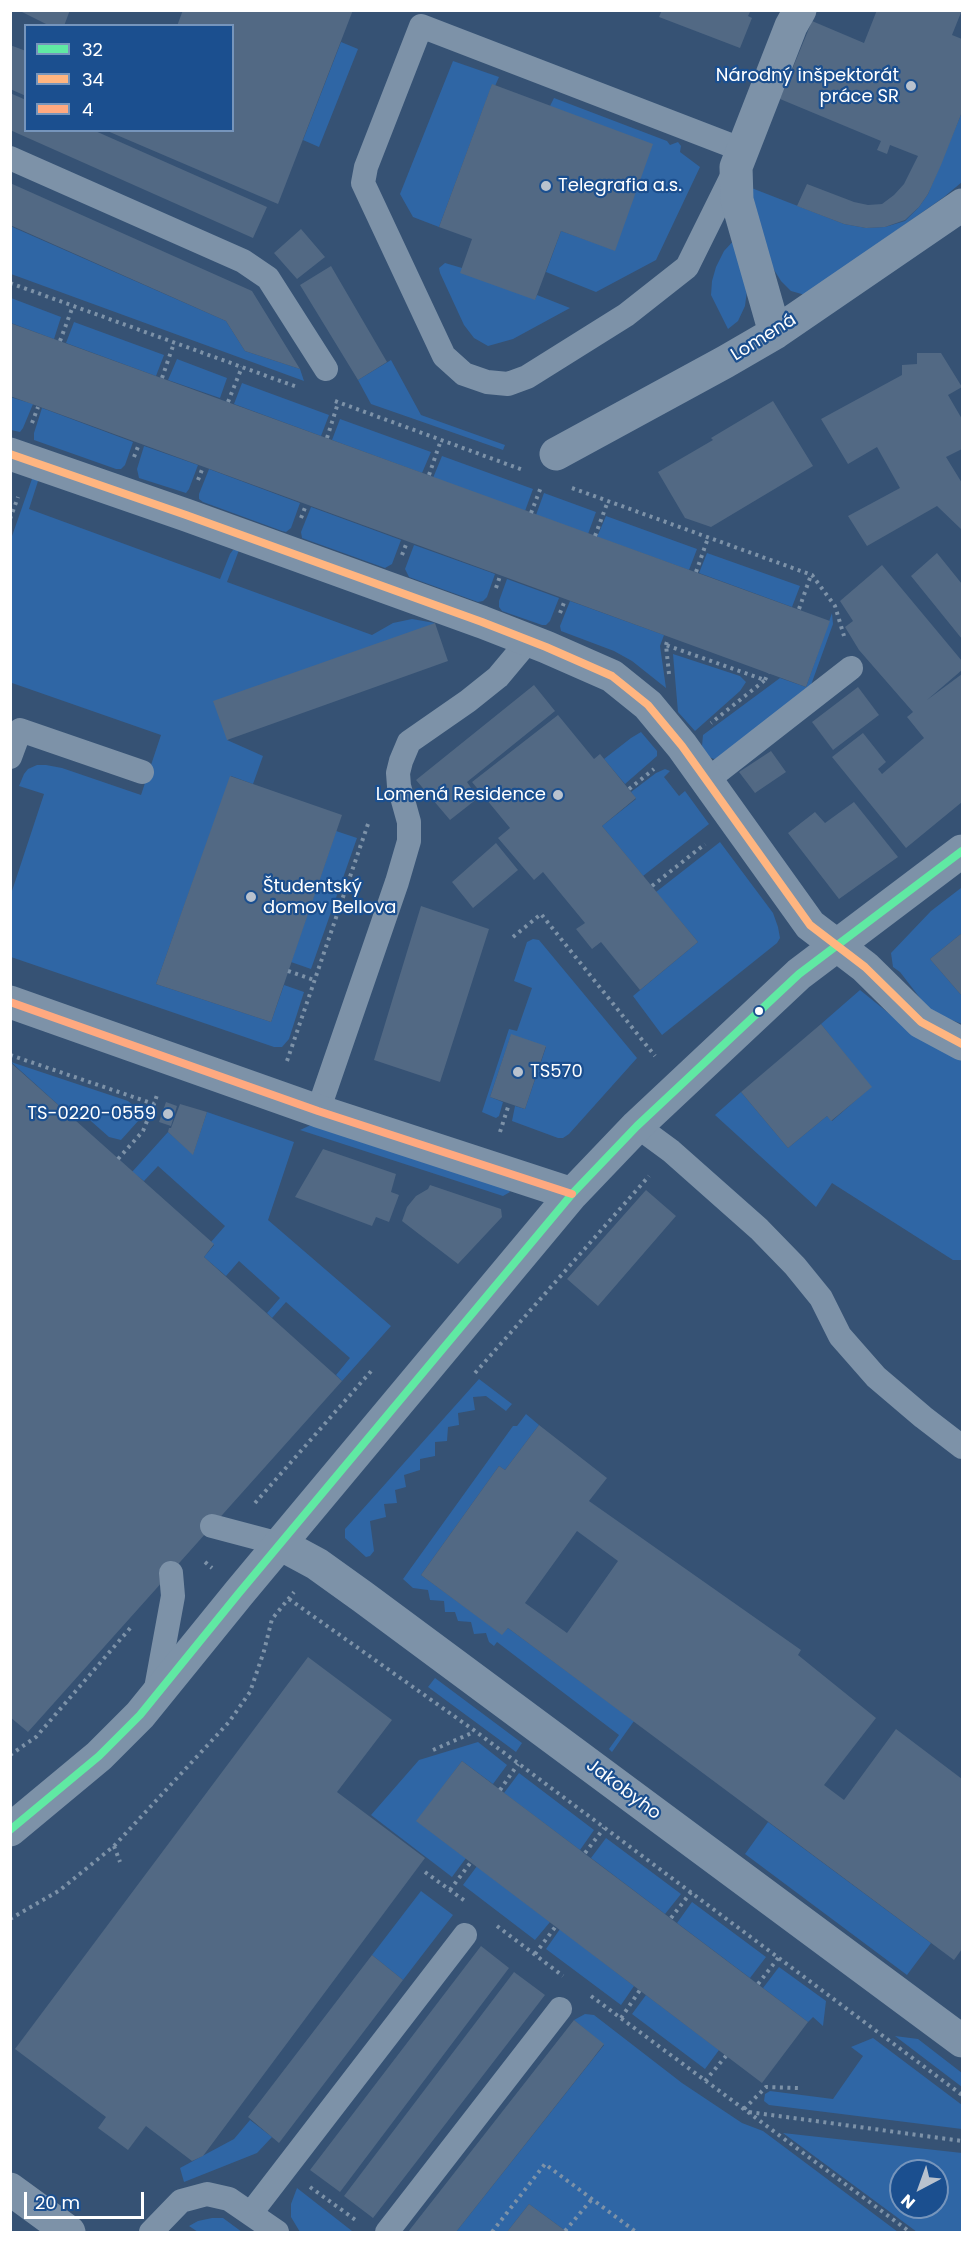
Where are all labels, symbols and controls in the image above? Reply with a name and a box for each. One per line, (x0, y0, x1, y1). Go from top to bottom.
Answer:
legend (24, 24, 234, 132)
text: 32 (82, 37, 103, 62)
place label: Národný inšpektorát práce SR (716, 65, 899, 107)
text: 34 (82, 67, 104, 92)
marker: Národný inšpektorát práce SR (904, 79, 918, 93)
text: 4 (82, 97, 93, 122)
place label: Telegrafia a.s. (558, 175, 682, 197)
marker: Telegrafia a.s. (539, 179, 553, 193)
street label: Lomená (727, 310, 801, 366)
place label: Lomená Residence (376, 784, 546, 806)
marker: Lomená Residence (551, 788, 565, 802)
place label: Študentský domov Bellova (263, 876, 396, 918)
marker: Študentský domov Bellova (244, 890, 258, 904)
unlabelled marker (753, 1005, 765, 1017)
place label: TS570 (530, 1061, 583, 1083)
marker: TS570 (511, 1065, 525, 1079)
place label: TS-0220-0559 (27, 1103, 156, 1125)
marker: TS-0220-0559 (161, 1107, 175, 1121)
street label: Jakobyho (581, 1755, 665, 1825)
north arrow (889, 2159, 949, 2219)
scale bar (27, 2180, 147, 2218)
text: N (896, 2189, 920, 2214)
text: 20 m (35, 2190, 80, 2215)

